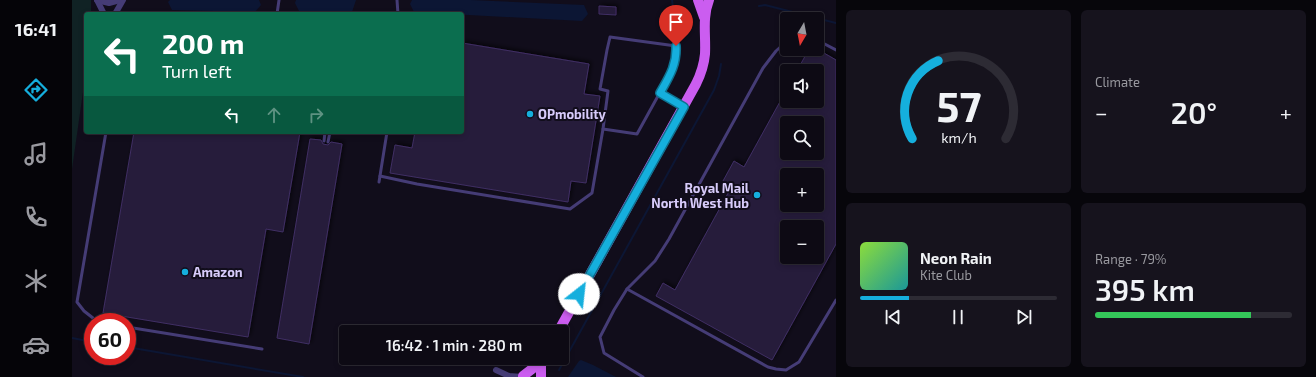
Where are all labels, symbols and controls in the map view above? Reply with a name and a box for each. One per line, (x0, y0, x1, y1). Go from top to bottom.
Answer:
pin (659, 5, 693, 46)
icon: arrive (665, 11, 687, 33)
north arrow (780, 12, 824, 56)
map controls (780, 12, 824, 264)
text: 16:41 (15, 18, 57, 40)
text: 200 m (162, 26, 244, 60)
icon: left (96, 28, 148, 80)
text: Turn left (162, 60, 232, 82)
button: sound (780, 64, 824, 108)
text: Climate (1095, 74, 1140, 90)
icon: directions (22, 76, 50, 104)
text: 57 (936, 80, 981, 130)
text: 20° (1171, 94, 1217, 130)
text: − (1095, 99, 1108, 125)
text: + (1280, 99, 1292, 125)
icon: left (221, 104, 243, 126)
icon: ahead (263, 104, 285, 126)
icon: right (305, 104, 327, 126)
place label: OPmobility (538, 106, 607, 122)
marker: OPmobility (525, 109, 535, 119)
button: search (780, 116, 824, 160)
text: km/h (941, 129, 976, 146)
icon: music (22, 140, 50, 168)
button: + (780, 168, 824, 212)
place label: Royal Mail North West Hub (651, 180, 750, 211)
marker: Royal Mail North West Hub (752, 190, 762, 200)
icon: phone (22, 203, 50, 231)
button: − (780, 220, 824, 264)
text: Neon Rain (920, 249, 992, 267)
text: Range · 79% (1095, 251, 1167, 267)
place label: Amazon (193, 264, 243, 280)
icon: climate (22, 267, 50, 295)
marker: Amazon (180, 267, 190, 277)
text: Kite Club (920, 267, 972, 283)
text: 395 km (1095, 271, 1195, 307)
position arrow (558, 273, 600, 315)
icon: previous (882, 306, 904, 328)
icon: pause (947, 306, 969, 328)
icon: next (1013, 306, 1035, 328)
speed limit sign: 60 (84, 313, 136, 365)
icon: car (22, 331, 50, 359)
text: 16:42 · 1 min · 280 m (386, 336, 522, 354)

